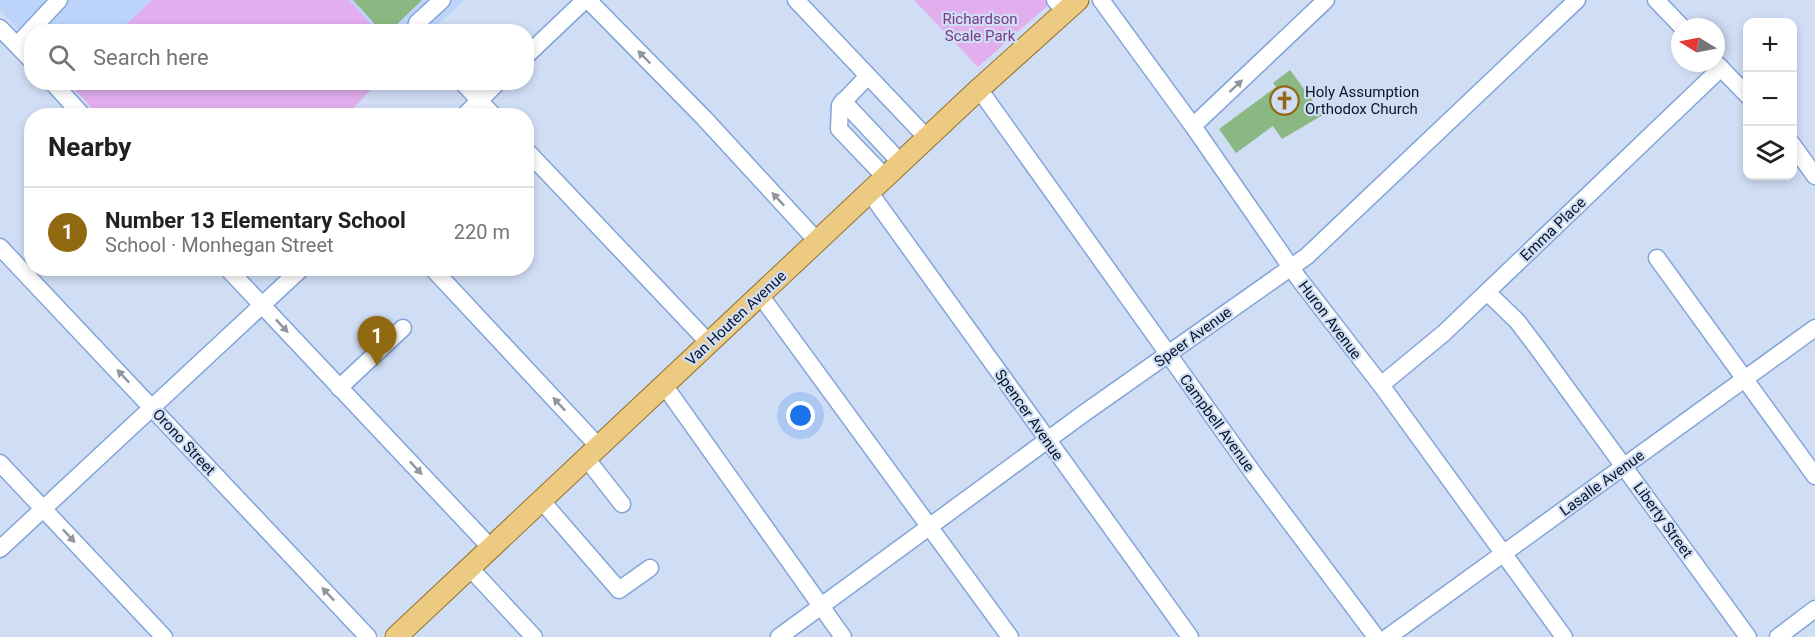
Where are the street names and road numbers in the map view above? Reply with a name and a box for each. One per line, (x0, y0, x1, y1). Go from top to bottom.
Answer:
street label: Emma Place (1517, 193, 1589, 265)
street label: Van Houten Avenue (682, 267, 790, 369)
street label: Huron Avenue (1295, 277, 1365, 363)
street label: Speer Avenue (1151, 303, 1235, 371)
street label: Spencer Avenue (991, 366, 1067, 464)
street label: Campbell Avenue (1176, 371, 1258, 475)
street label: Orono Street (149, 405, 219, 479)
street label: Lasalle Avenue (1556, 446, 1648, 520)
street label: Liberty Street (1630, 479, 1696, 561)

